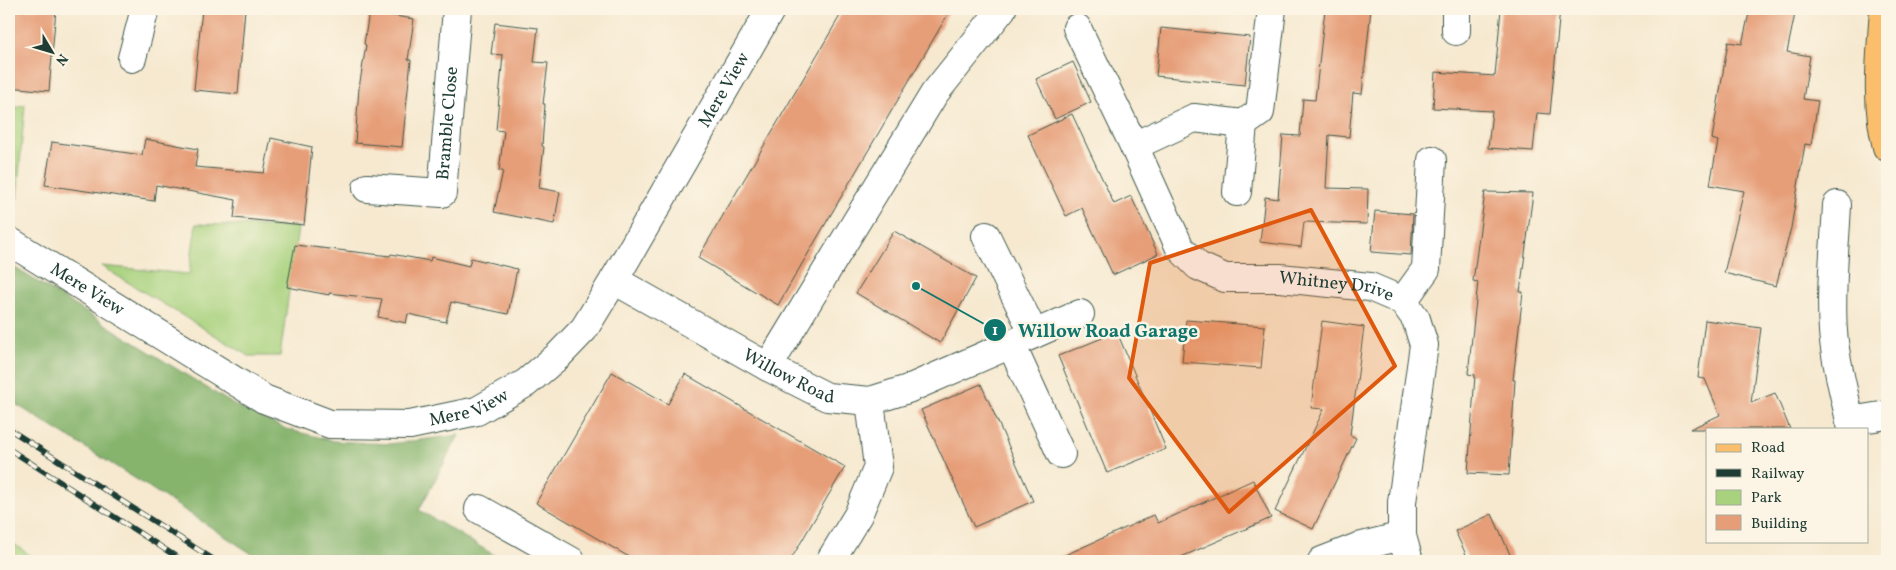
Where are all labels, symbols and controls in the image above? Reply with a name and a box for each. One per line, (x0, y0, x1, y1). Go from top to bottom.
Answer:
north arrow (28, 28, 78, 78)
street label: Mere View (692, 48, 756, 132)
text: N (50, 49, 72, 69)
street label: Bramble Close (431, 66, 465, 181)
street label: Mere View (45, 257, 129, 322)
street label: Whitney Drive (1278, 265, 1398, 308)
callout: Willow Road Garage (983, 313, 1208, 347)
text: Willow Road Garage (1018, 319, 1198, 345)
text: 1 (992, 321, 998, 342)
street label: Willow Road (738, 343, 835, 410)
street label: Mere View (427, 383, 513, 433)
legend (1706, 428, 1868, 542)
text: Road (1751, 438, 1785, 459)
text: Railway (1751, 464, 1804, 485)
text: Park (1751, 488, 1782, 509)
text: Building (1751, 514, 1808, 535)

